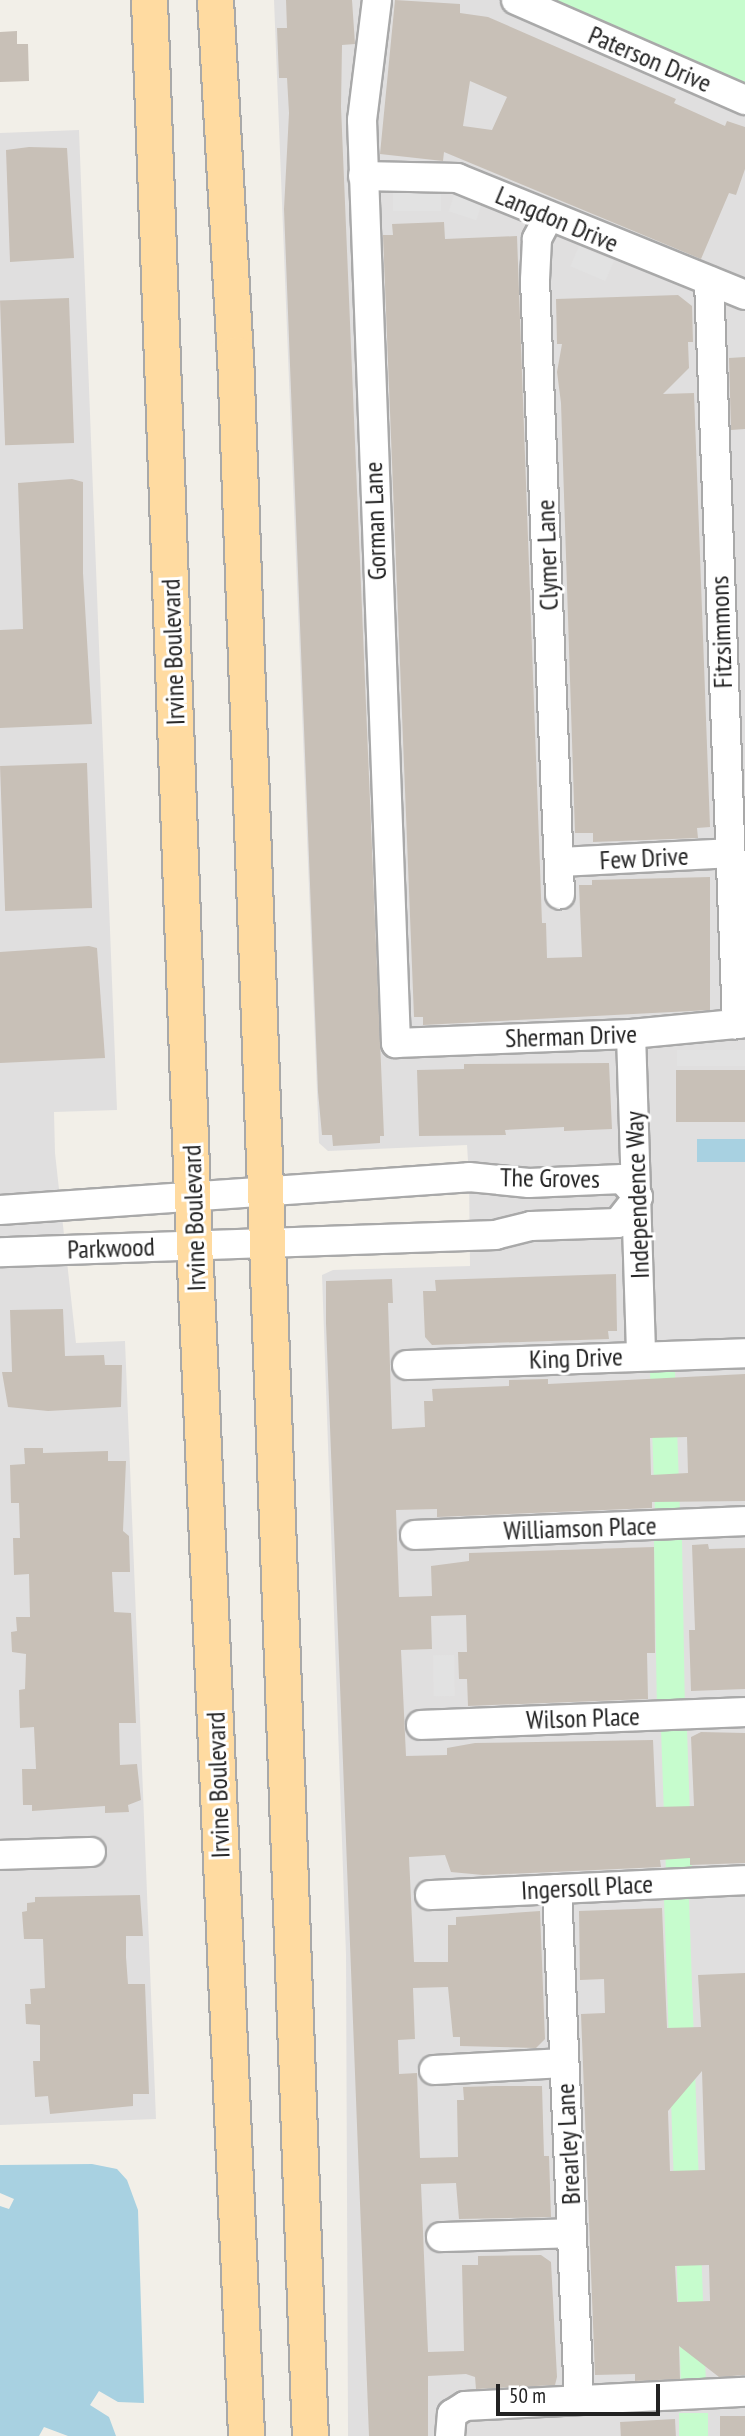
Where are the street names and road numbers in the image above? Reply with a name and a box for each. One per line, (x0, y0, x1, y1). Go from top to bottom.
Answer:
street label: Paterson Drive (584, 19, 716, 99)
street label: Langdon Drive (491, 179, 623, 259)
street label: Gorman Lane (357, 461, 393, 581)
street label: Clymer Lane (529, 499, 565, 611)
street label: Fitzsimmons (703, 575, 739, 689)
street label: Irvine Boulevard (155, 578, 191, 726)
street label: Few Drive (599, 840, 689, 876)
street label: Sherman Drive (505, 1018, 637, 1054)
street label: Independence Way (618, 1110, 656, 1280)
street label: Irvine Boulevard (176, 1144, 212, 1292)
street label: The Groves (500, 1162, 600, 1194)
street label: Parkwood (67, 1231, 155, 1265)
street label: King Drive (529, 1341, 623, 1375)
street label: Williamson Place (503, 1510, 657, 1546)
street label: Wilson Place (526, 1700, 640, 1736)
street label: Irvine Boulevard (200, 1711, 236, 1859)
street label: Ingersoll Place (520, 1868, 654, 1906)
street label: Brearley Lane (549, 2082, 587, 2206)

